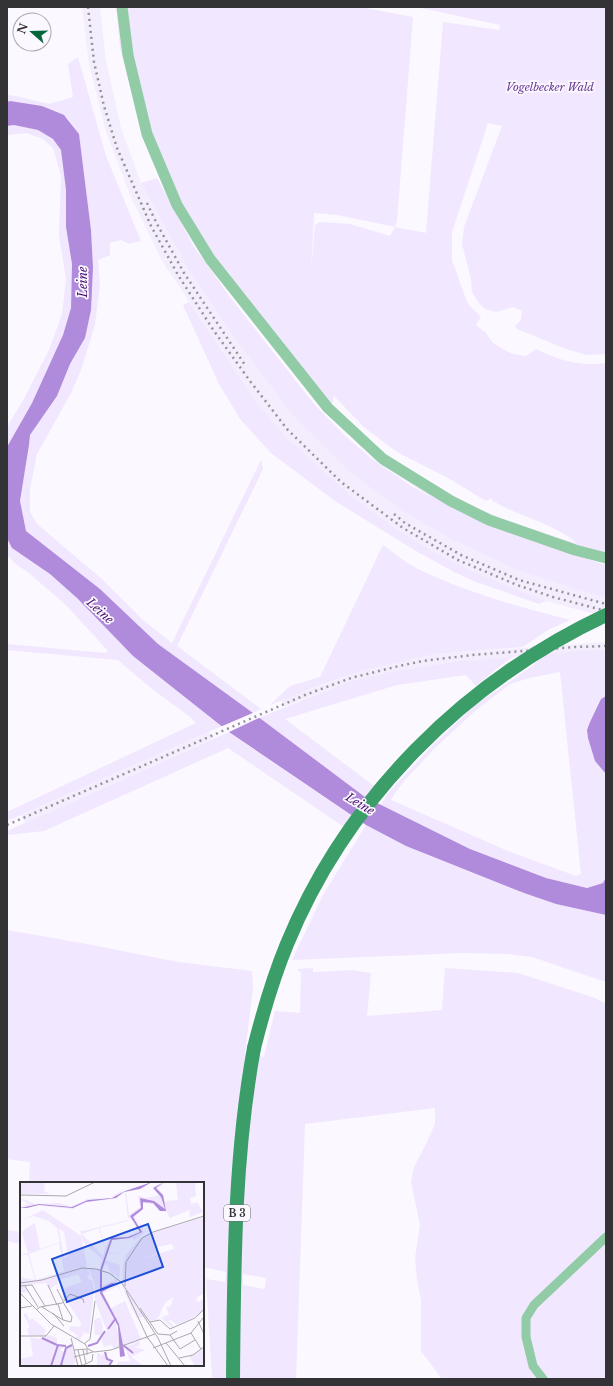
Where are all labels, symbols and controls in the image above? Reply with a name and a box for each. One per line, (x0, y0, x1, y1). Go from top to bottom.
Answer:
north arrow (12, 12, 52, 52)
text: N (14, 21, 31, 36)
park label: Vogelbecker Wald (506, 80, 594, 94)
water label: Leine (75, 266, 90, 299)
water label: Leine (83, 594, 117, 627)
water label: Leine (342, 789, 378, 818)
inset map (20, 1182, 204, 1366)
road number: B 3 (224, 1205, 250, 1221)

